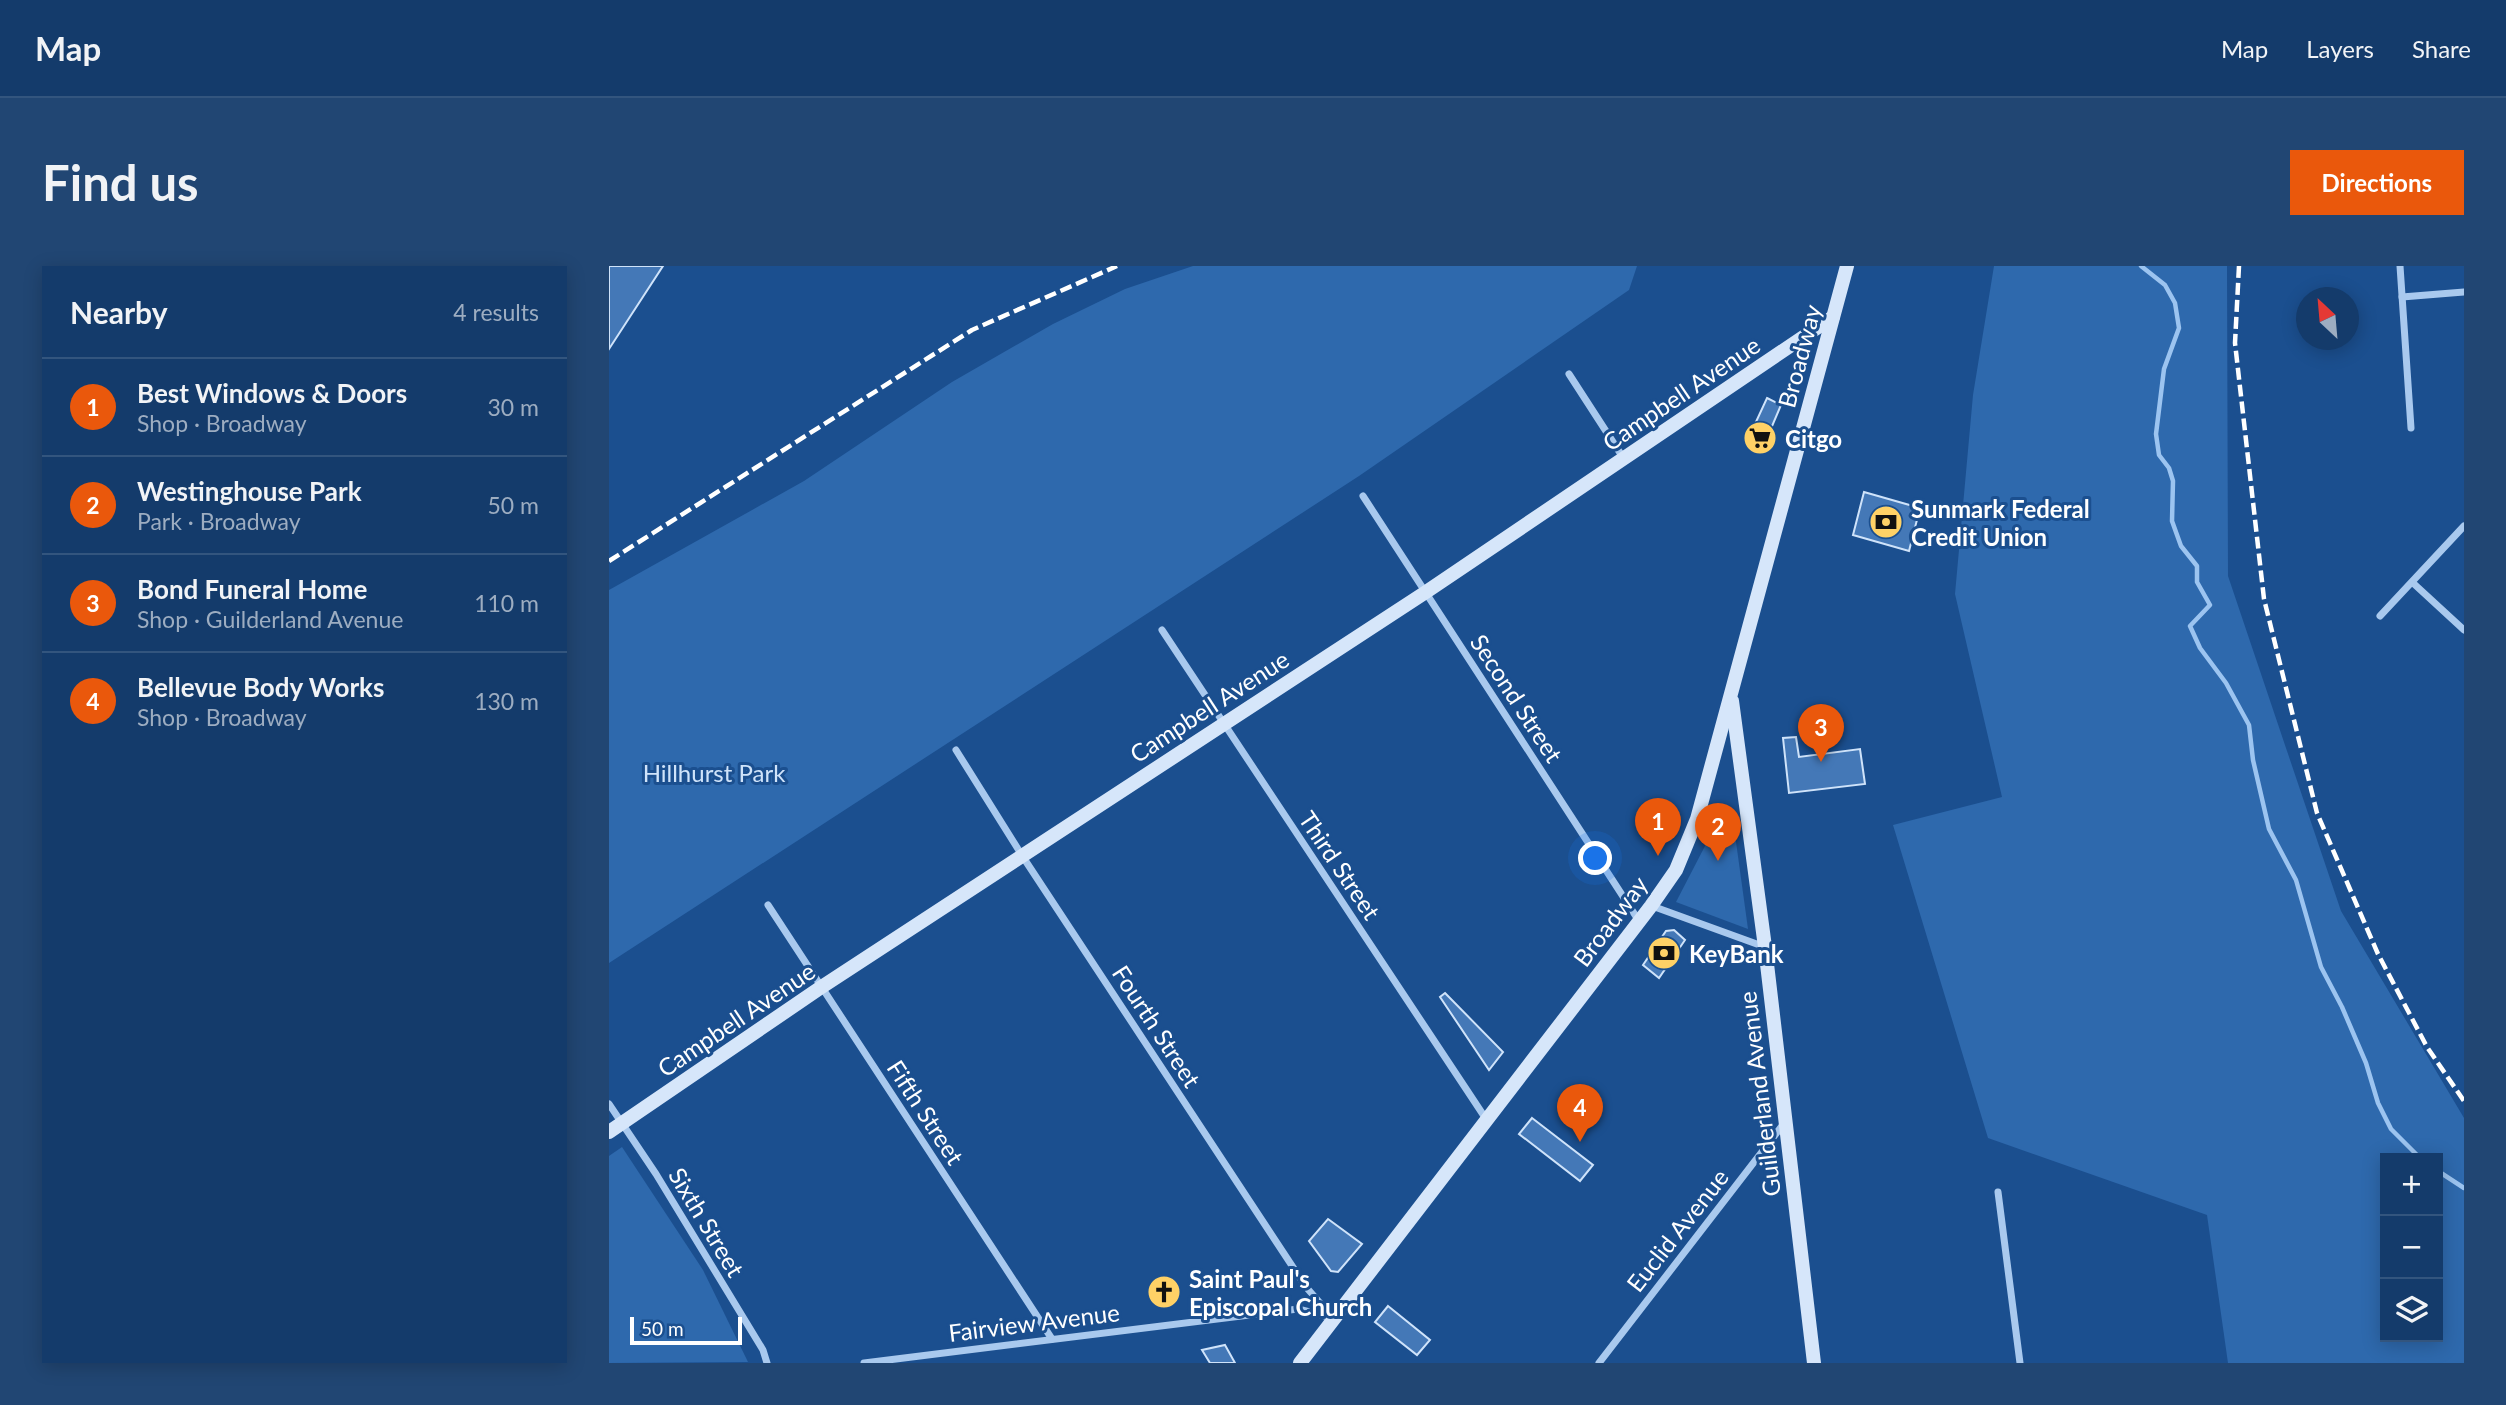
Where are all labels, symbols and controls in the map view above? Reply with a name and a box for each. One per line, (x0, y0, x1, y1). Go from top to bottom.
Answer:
text: Map (35, 28, 101, 68)
text: Map (2221, 34, 2268, 63)
text: Layers (2306, 34, 2374, 63)
text: Share (2412, 34, 2471, 63)
button: Directions (2290, 150, 2464, 215)
text: Find us (42, 153, 199, 211)
north arrow (2296, 287, 2359, 350)
text: Nearby (70, 294, 168, 330)
text: 4 results (453, 298, 539, 326)
street label: Broadway (1771, 301, 1827, 411)
street label: Campbell Avenue (1597, 330, 1765, 456)
text: Best Windows & Doors (137, 377, 407, 409)
text: 1 (86, 393, 100, 421)
text: 30 m (488, 393, 539, 421)
text: Shop · Broadway (137, 409, 307, 437)
supermarket icon: Citgo (1741, 419, 1779, 457)
place label: Citgo (1785, 424, 1842, 453)
text: Westinghouse Park (137, 475, 362, 507)
text: 2 (86, 491, 100, 519)
text: 50 m (488, 491, 539, 519)
place label: Sunmark Federal Credit Union (1911, 494, 2090, 551)
bank icon: Sunmark Federal Credit Union (1867, 503, 1905, 541)
text: Park · Broadway (137, 507, 301, 535)
text: Bond Funeral Home (137, 573, 367, 605)
text: 3 (86, 589, 100, 617)
text: 110 m (474, 589, 539, 617)
text: Shop · Guilderland Avenue (137, 605, 403, 633)
street label: Second Street (1465, 629, 1569, 768)
street label: Campbell Avenue (1124, 644, 1294, 768)
text: Bellevue Body Works (137, 671, 384, 703)
text: 4 (86, 687, 100, 715)
text: 130 m (474, 687, 539, 715)
text: Shop · Broadway (137, 703, 307, 731)
pin: 3 (1798, 704, 1844, 762)
park label: Hillhurst Park (643, 758, 786, 787)
pin: 1 (1635, 798, 1681, 856)
pin: 2 (1695, 803, 1741, 861)
street label: Third Street (1293, 805, 1387, 925)
your location (1578, 841, 1612, 875)
street label: Broadway (1567, 870, 1654, 972)
bank icon: KeyBank (1645, 934, 1683, 972)
place label: KeyBank (1689, 939, 1784, 968)
street label: Campbell Avenue (652, 956, 820, 1082)
street label: Fourth Street (1107, 960, 1207, 1093)
street label: Guilderland Avenue (1732, 990, 1786, 1198)
street label: Fifth Street (882, 1054, 971, 1170)
pin: 4 (1557, 1084, 1603, 1142)
map controls (2380, 1153, 2443, 1342)
button: + (2380, 1153, 2443, 1216)
street label: Sixth Street (663, 1162, 751, 1282)
street label: Euclid Avenue (1620, 1163, 1734, 1297)
button: − (2380, 1216, 2443, 1279)
place label: Saint Paul's Episcopal Church (1189, 1264, 1372, 1321)
church icon: Saint Paul's Episcopal Church (1145, 1273, 1183, 1311)
button: layers (2380, 1279, 2443, 1342)
street label: Fairview Avenue (947, 1297, 1121, 1347)
scale bar (630, 1314, 742, 1346)
text: 50 m (641, 1317, 684, 1340)

